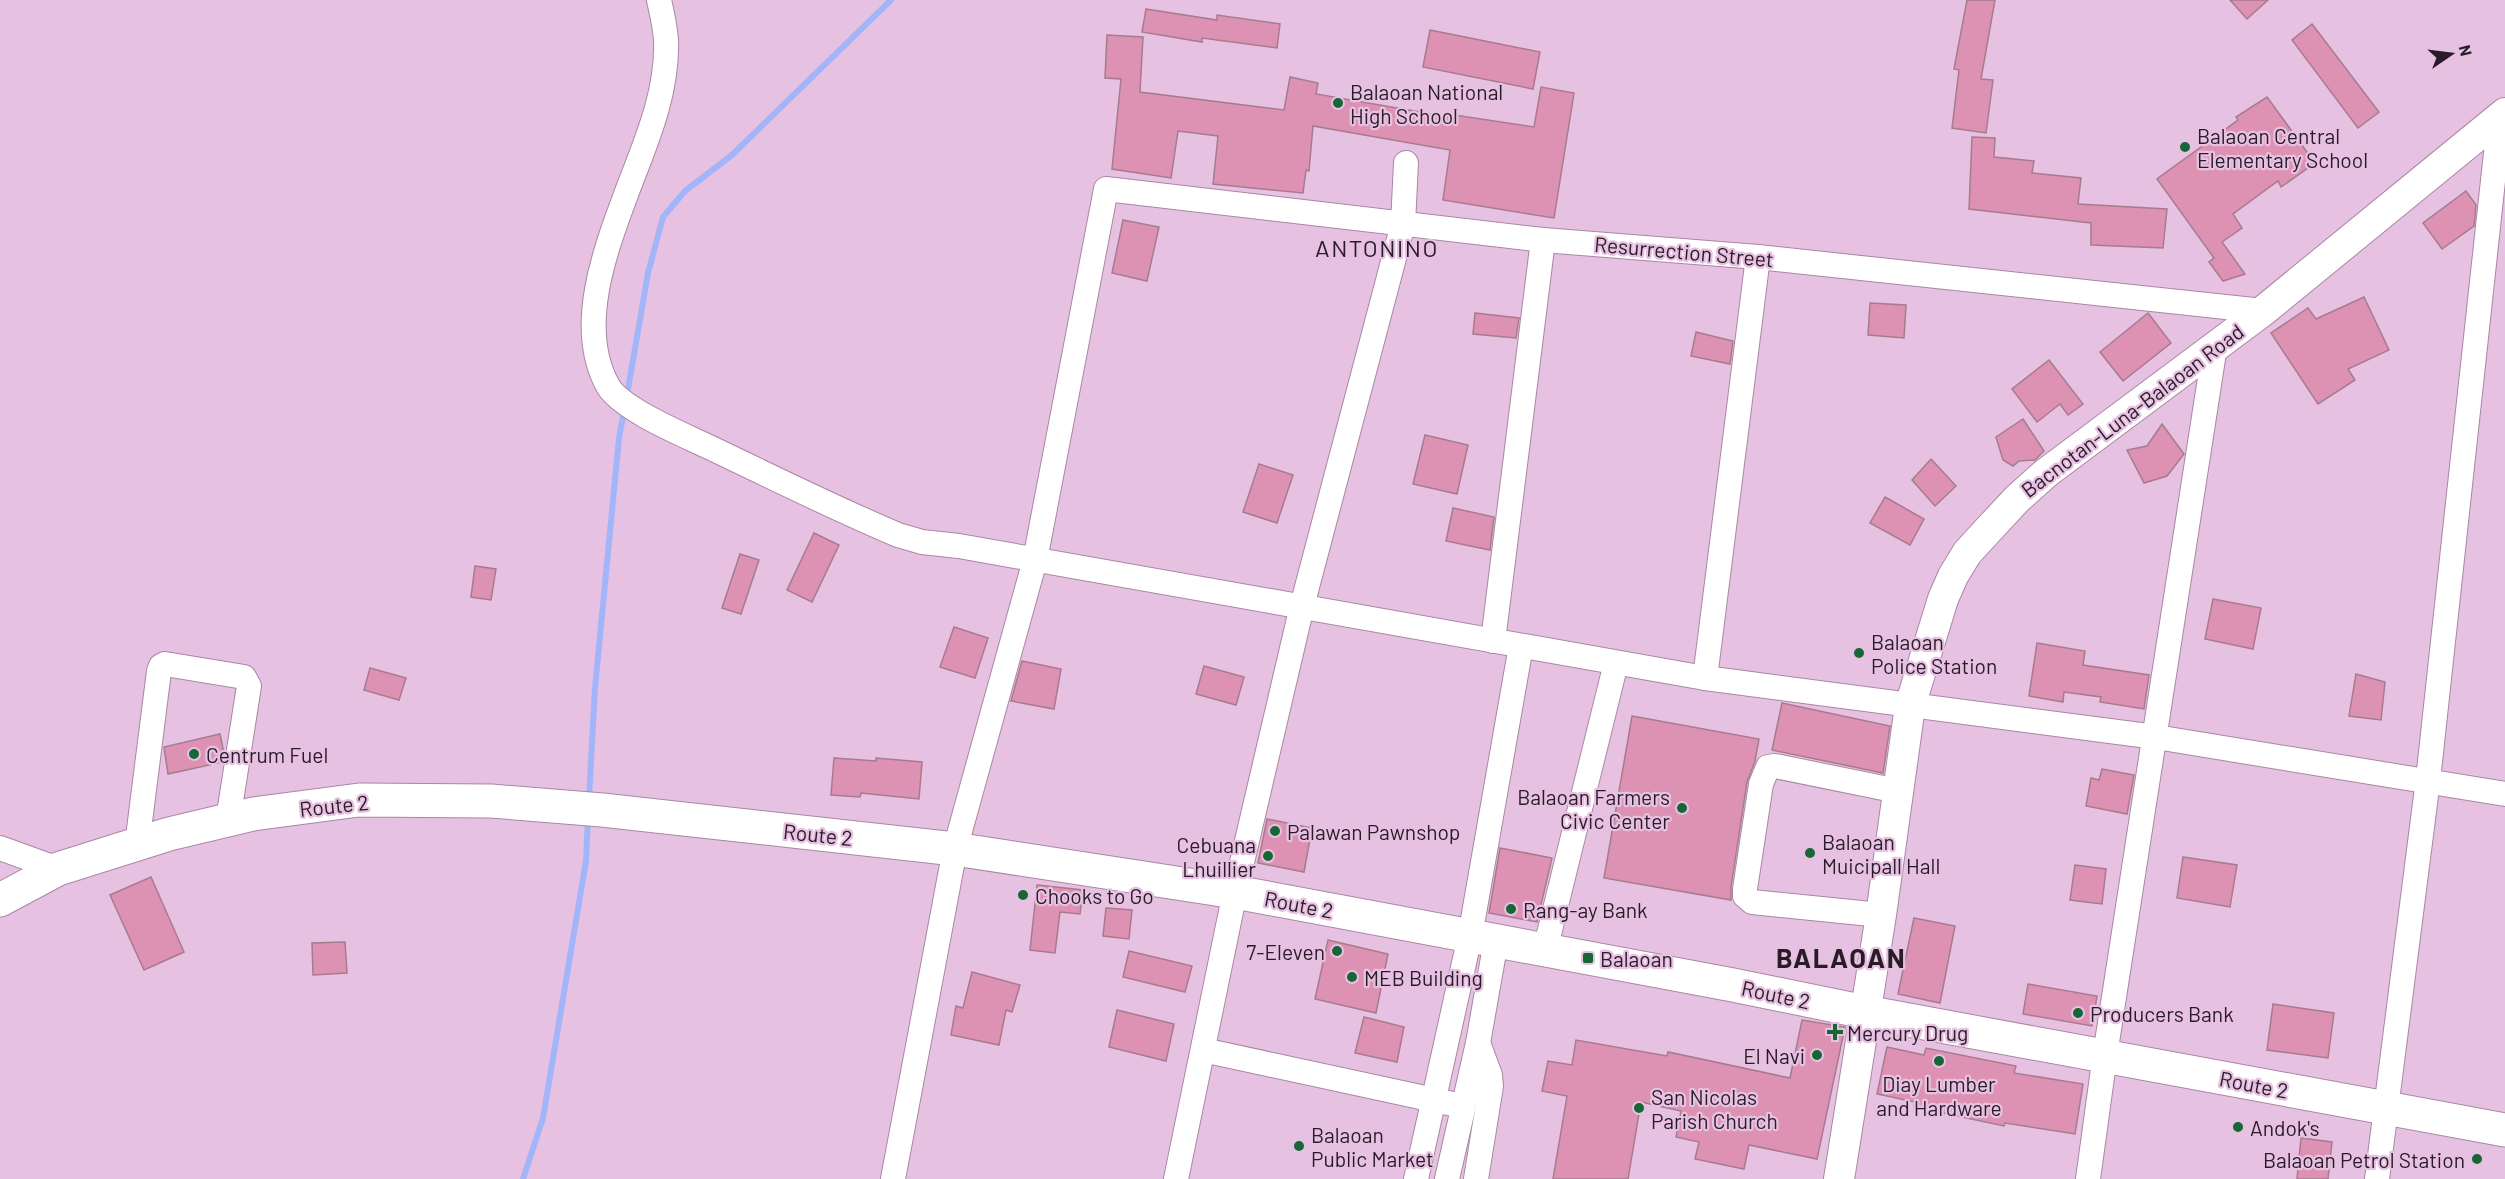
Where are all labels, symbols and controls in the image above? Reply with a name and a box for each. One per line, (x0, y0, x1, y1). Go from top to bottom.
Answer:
north arrow (2421, 24, 2481, 84)
text: N (2456, 43, 2477, 58)
place label: Balaoan National High School (1350, 79, 1503, 128)
marker: Balaoan National High School (1331, 96, 1345, 110)
place label: Balaoan Central Elementary School (2197, 123, 2368, 172)
marker: Balaoan Central Elementary School (2178, 140, 2192, 154)
street label: Resurrection Street (1593, 231, 1775, 271)
district label: ANTONINO (1315, 233, 1439, 262)
street label: Bacnotan-Luna-Balaoan Road (2016, 318, 2248, 502)
place label: Balaoan Police Station (1871, 629, 1997, 678)
marker: Balaoan Police Station (1852, 646, 1866, 660)
place label: Centrum Fuel (206, 742, 328, 767)
marker: Centrum Fuel (187, 747, 201, 761)
place label: Balaoan Farmers Civic Center (1517, 784, 1670, 833)
street label: Route 2 (298, 789, 370, 821)
marker: Balaoan Farmers Civic Center (1675, 801, 1689, 815)
street label: Route 2 (782, 818, 854, 850)
place label: Palawan Pawnshop (1287, 819, 1460, 844)
marker: Palawan Pawnshop (1268, 824, 1282, 838)
place label: Balaoan Muicipall Hall (1822, 829, 1940, 878)
place label: Cebuana Lhuillier (1177, 832, 1256, 881)
marker: Balaoan Muicipall Hall (1803, 846, 1817, 860)
marker: Cebuana Lhuillier (1261, 849, 1275, 863)
place label: Chooks to Go (1035, 883, 1154, 908)
street label: Route 2 (1263, 885, 1335, 923)
marker: Chooks to Go (1016, 888, 1030, 902)
place label: Rang-ay Bank (1523, 897, 1648, 922)
marker: Rang-ay Bank (1504, 902, 1518, 916)
place label: 7-Eleven (1246, 939, 1325, 964)
district label: BALAOAN (1776, 941, 1906, 973)
marker: 7-Eleven (1330, 944, 1344, 958)
place label: Balaoan (1600, 946, 1673, 971)
marker: Balaoan (1581, 951, 1595, 965)
place label: MEB Building (1364, 965, 1483, 990)
marker: MEB Building (1345, 970, 1359, 984)
street label: Route 2 (1739, 975, 1813, 1013)
place label: Producers Bank (2090, 1001, 2234, 1026)
marker: Producers Bank (2071, 1006, 2085, 1020)
place label: Mercury Drug (1847, 1020, 1968, 1045)
marker: Mercury Drug (1828, 1025, 1842, 1039)
place label: El Navi (1743, 1043, 1805, 1068)
marker: El Navi (1810, 1048, 1824, 1062)
marker: Diay Lumber and Hardware (1932, 1054, 1946, 1068)
street label: Route 2 (2218, 1065, 2290, 1103)
place label: Diay Lumber and Hardware (1876, 1071, 2002, 1120)
place label: San Nicolas Parish Church (1651, 1084, 1778, 1133)
marker: San Nicolas Parish Church (1632, 1101, 1646, 1115)
place label: Andok's (2250, 1115, 2320, 1140)
marker: Andok's (2231, 1120, 2245, 1134)
place label: Balaoan Public Market (1311, 1122, 1434, 1171)
marker: Balaoan Public Market (1292, 1139, 1306, 1153)
place label: Balaoan Petrol Station (2263, 1147, 2465, 1172)
marker: Balaoan Petrol Station (2470, 1152, 2484, 1166)

